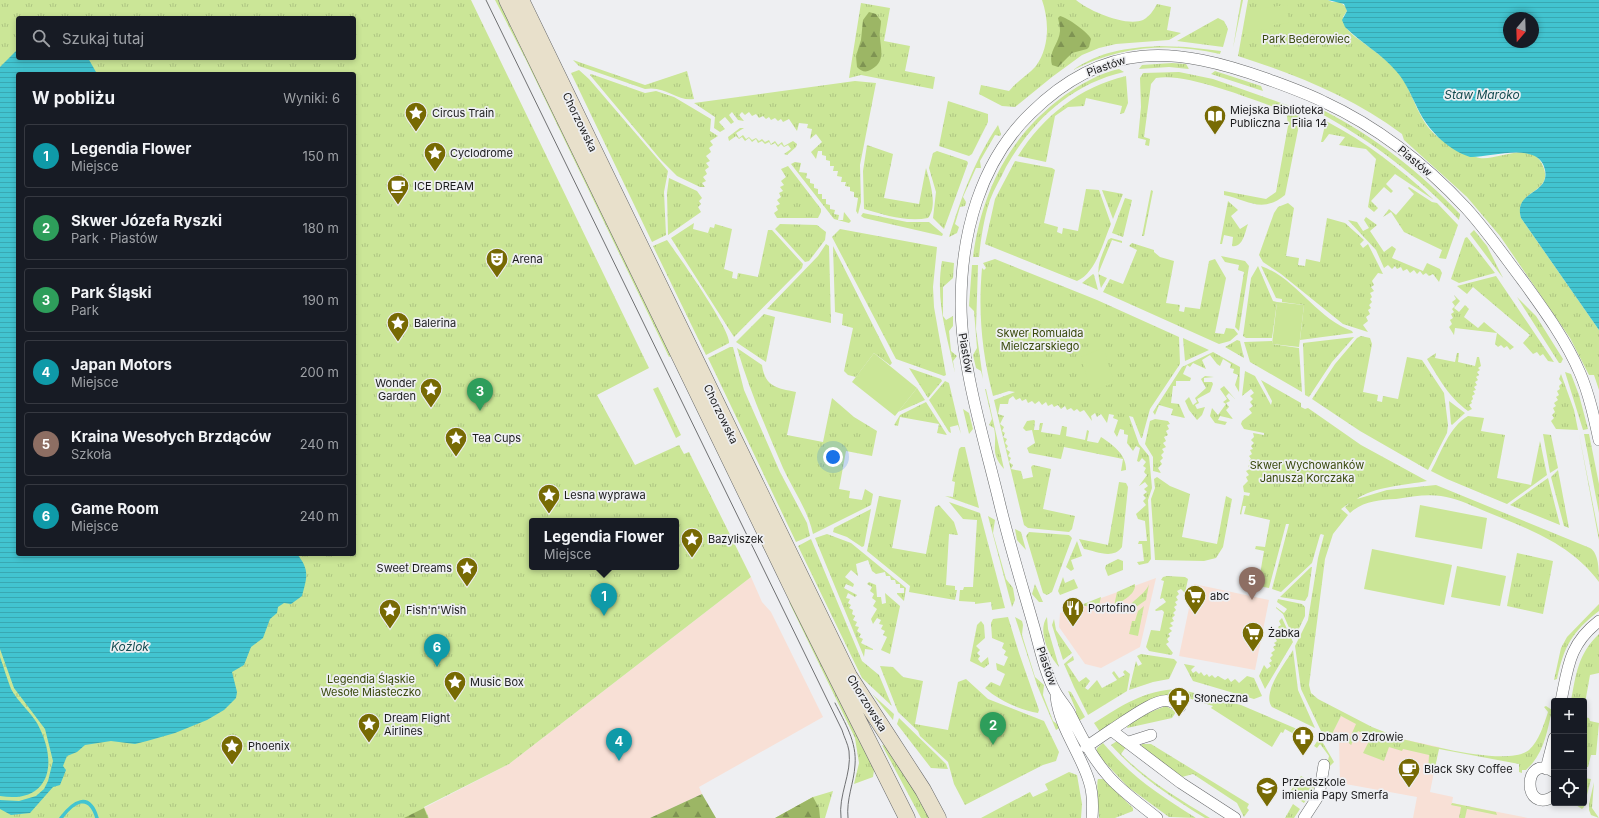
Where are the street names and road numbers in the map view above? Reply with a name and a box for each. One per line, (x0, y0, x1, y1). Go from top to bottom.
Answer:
street label: Piastów (1085, 53, 1127, 79)
street label: Chorzowska (560, 90, 600, 154)
street label: Piastów (1395, 143, 1435, 179)
street label: Piastów (956, 332, 976, 374)
street label: Chorzowska (701, 382, 741, 446)
street label: Piastów (1034, 645, 1060, 687)
street label: Chorzowska (844, 672, 890, 734)

